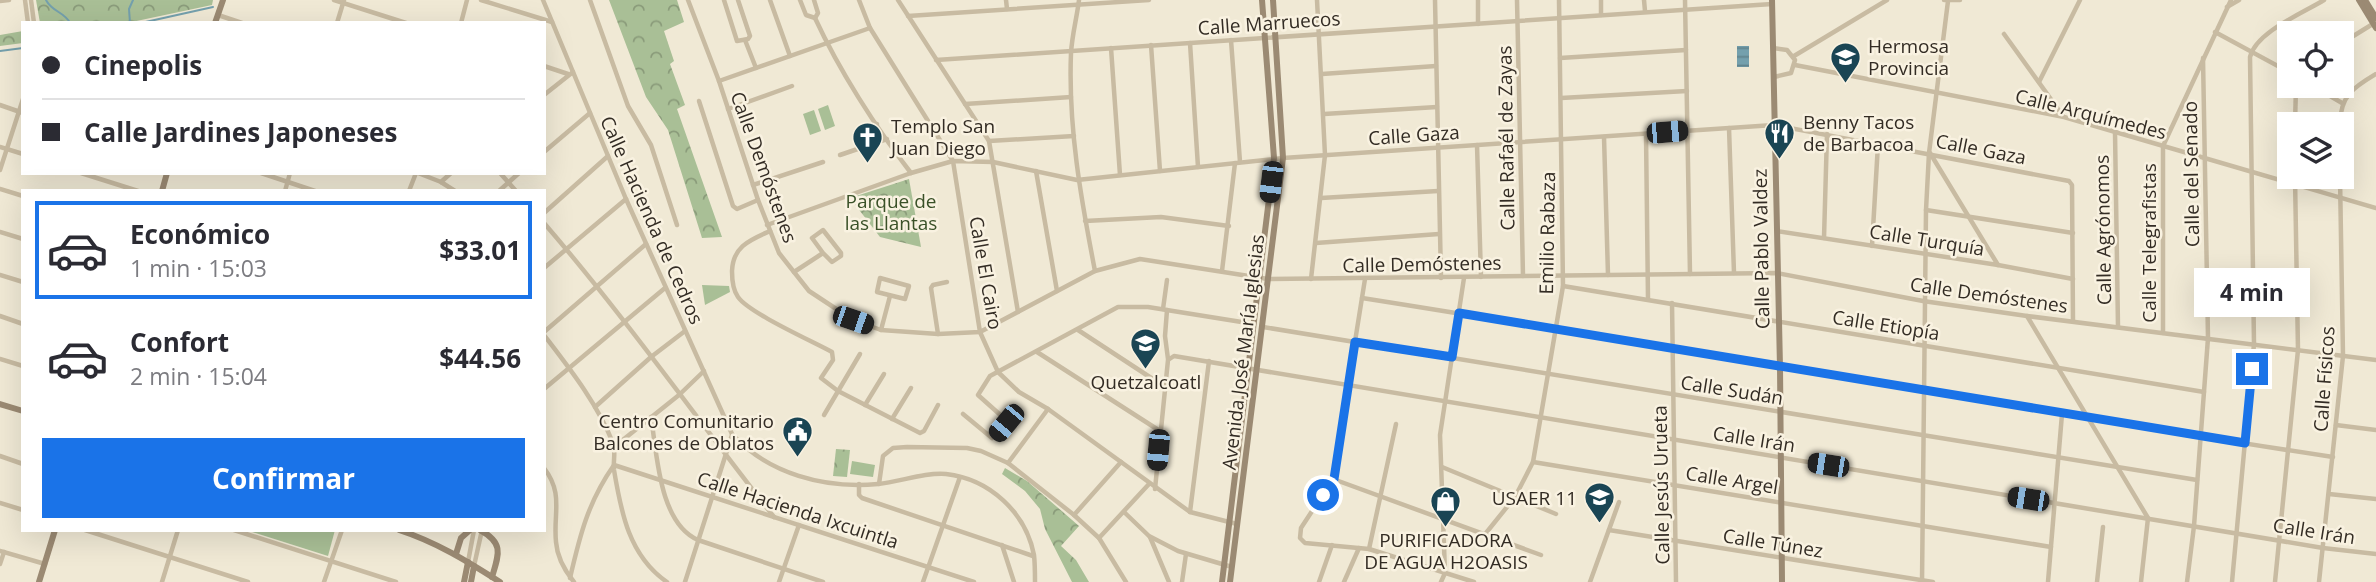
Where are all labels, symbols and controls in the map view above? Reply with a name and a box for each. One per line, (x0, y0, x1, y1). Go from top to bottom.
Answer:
street label: Calle Marruecos (1197, 5, 1341, 41)
map controls (2277, 21, 2354, 189)
button: locate (2277, 21, 2354, 98)
place label: Hermosa Provincia (1868, 33, 1949, 81)
school or university icon: Hermosa Provincia (1828, 40, 1862, 84)
street label: Calle Rafaél de Zayas (1491, 45, 1521, 231)
text: Cinepolis (84, 47, 202, 83)
street label: Calle Arquímedes (2013, 83, 2169, 145)
street label: Calle Demóstenes (725, 88, 803, 246)
street label: Calle del Senado (2177, 101, 2205, 247)
place label: Benny Tacos de Barbacoa (1803, 109, 1914, 157)
street label: Calle Hacienda de Cedros (594, 112, 710, 328)
button: layers (2277, 112, 2354, 189)
place label: Templo San Juan Diego (889, 113, 995, 161)
text: Calle Jardines Japoneses (84, 114, 397, 150)
restaurant icon: Benny Tacos de Barbacoa (1763, 116, 1797, 160)
street label: Calle Gaza (1367, 119, 1461, 151)
church icon: Templo San Juan Diego (851, 120, 885, 164)
car (1646, 120, 1689, 144)
street label: Calle Gaza (1934, 128, 2028, 170)
street label: Calle Agrónomos (2089, 155, 2117, 305)
car (1259, 160, 1284, 204)
street label: Calle Telegrafistas (2136, 163, 2162, 323)
street label: Calle Pablo Valdez (1747, 169, 1775, 329)
street label: Emilio Rabaza (1533, 171, 1561, 295)
park label: Parque de las Llantas (845, 188, 937, 236)
street label: Calle El Cairo (963, 214, 1009, 332)
text: Económico (130, 216, 270, 252)
street label: Calle Turquía (1868, 218, 1986, 262)
icon: car (46, 219, 109, 282)
text: $33.01 (439, 232, 521, 268)
street label: Avenida José María Iglesias (1216, 233, 1270, 471)
street label: Calle Demóstenes (1342, 250, 1502, 278)
text: 1 min · 15:03 (130, 252, 267, 284)
callout: 4 min (2194, 268, 2310, 316)
street label: Calle Demóstenes (1908, 271, 2070, 319)
text: 4 min (2220, 276, 2284, 308)
car (830, 303, 877, 337)
street label: Calle Etiopía (1831, 304, 1941, 346)
text: Confort (130, 324, 229, 360)
street label: Calle Físicos (2307, 325, 2341, 433)
school or university icon: Quetzalcoatl (1129, 326, 1163, 370)
icon: car (46, 327, 109, 390)
text: $44.56 (439, 340, 521, 376)
route end (2236, 353, 2268, 385)
text: 2 min · 15:04 (130, 360, 267, 392)
place label: Quetzalcoatl (1091, 369, 1201, 395)
street label: Calle Sudán (1679, 369, 1785, 411)
car (985, 400, 1028, 446)
street label: Calle Jesús Urueta (1647, 405, 1675, 565)
place label: Centro Comunitario Balcones de Oblatos (593, 408, 774, 456)
public building icon: Centro Comunitario Balcones de Oblatos (780, 415, 814, 459)
street label: Calle Irán (1711, 420, 1797, 458)
car (1146, 428, 1171, 472)
button: Confirmar (42, 438, 525, 518)
car (1806, 451, 1851, 479)
street label: Calle Argel (1684, 460, 1780, 500)
street label: Calle Hacienda Ixcuintla (694, 465, 902, 555)
route start (1307, 479, 1339, 511)
school or university icon: USAER 11 (1583, 481, 1617, 525)
shop icon: PURIFICADORA DE AGUA H2OASIS (1429, 484, 1463, 528)
place label: USAER 11 (1492, 485, 1577, 511)
car (2006, 485, 2051, 513)
street label: Calle Irán (2271, 512, 2357, 550)
street label: Calle Túnez (1721, 522, 1825, 564)
place label: PURIFICADORA DE AGUA H2OASIS (1364, 527, 1528, 575)

